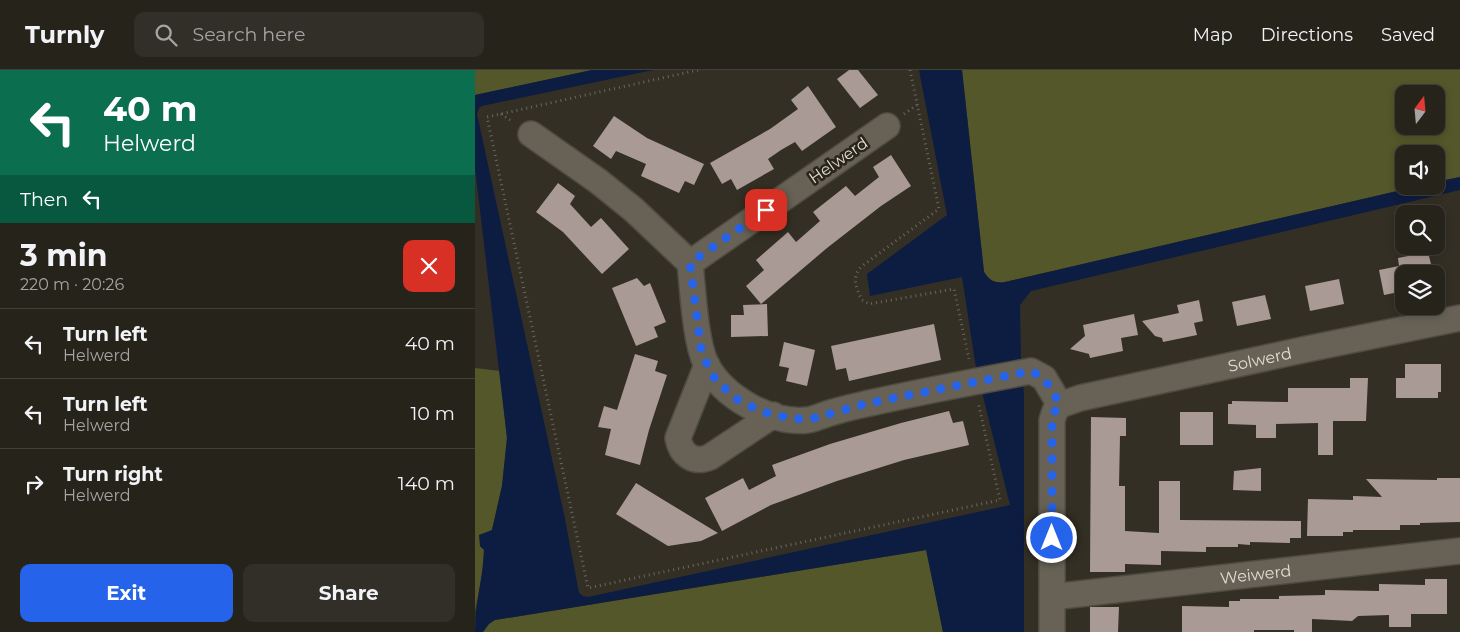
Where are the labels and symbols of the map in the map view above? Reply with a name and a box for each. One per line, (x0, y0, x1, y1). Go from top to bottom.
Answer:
north arrow (1395, 85, 1445, 135)
street label: Helwerd (805, 133, 871, 188)
pin (745, 189, 787, 231)
street label: Solwerd (1226, 344, 1293, 376)
position arrow (1025, 511, 1077, 563)
street label: Weiwerd (1219, 561, 1292, 588)

